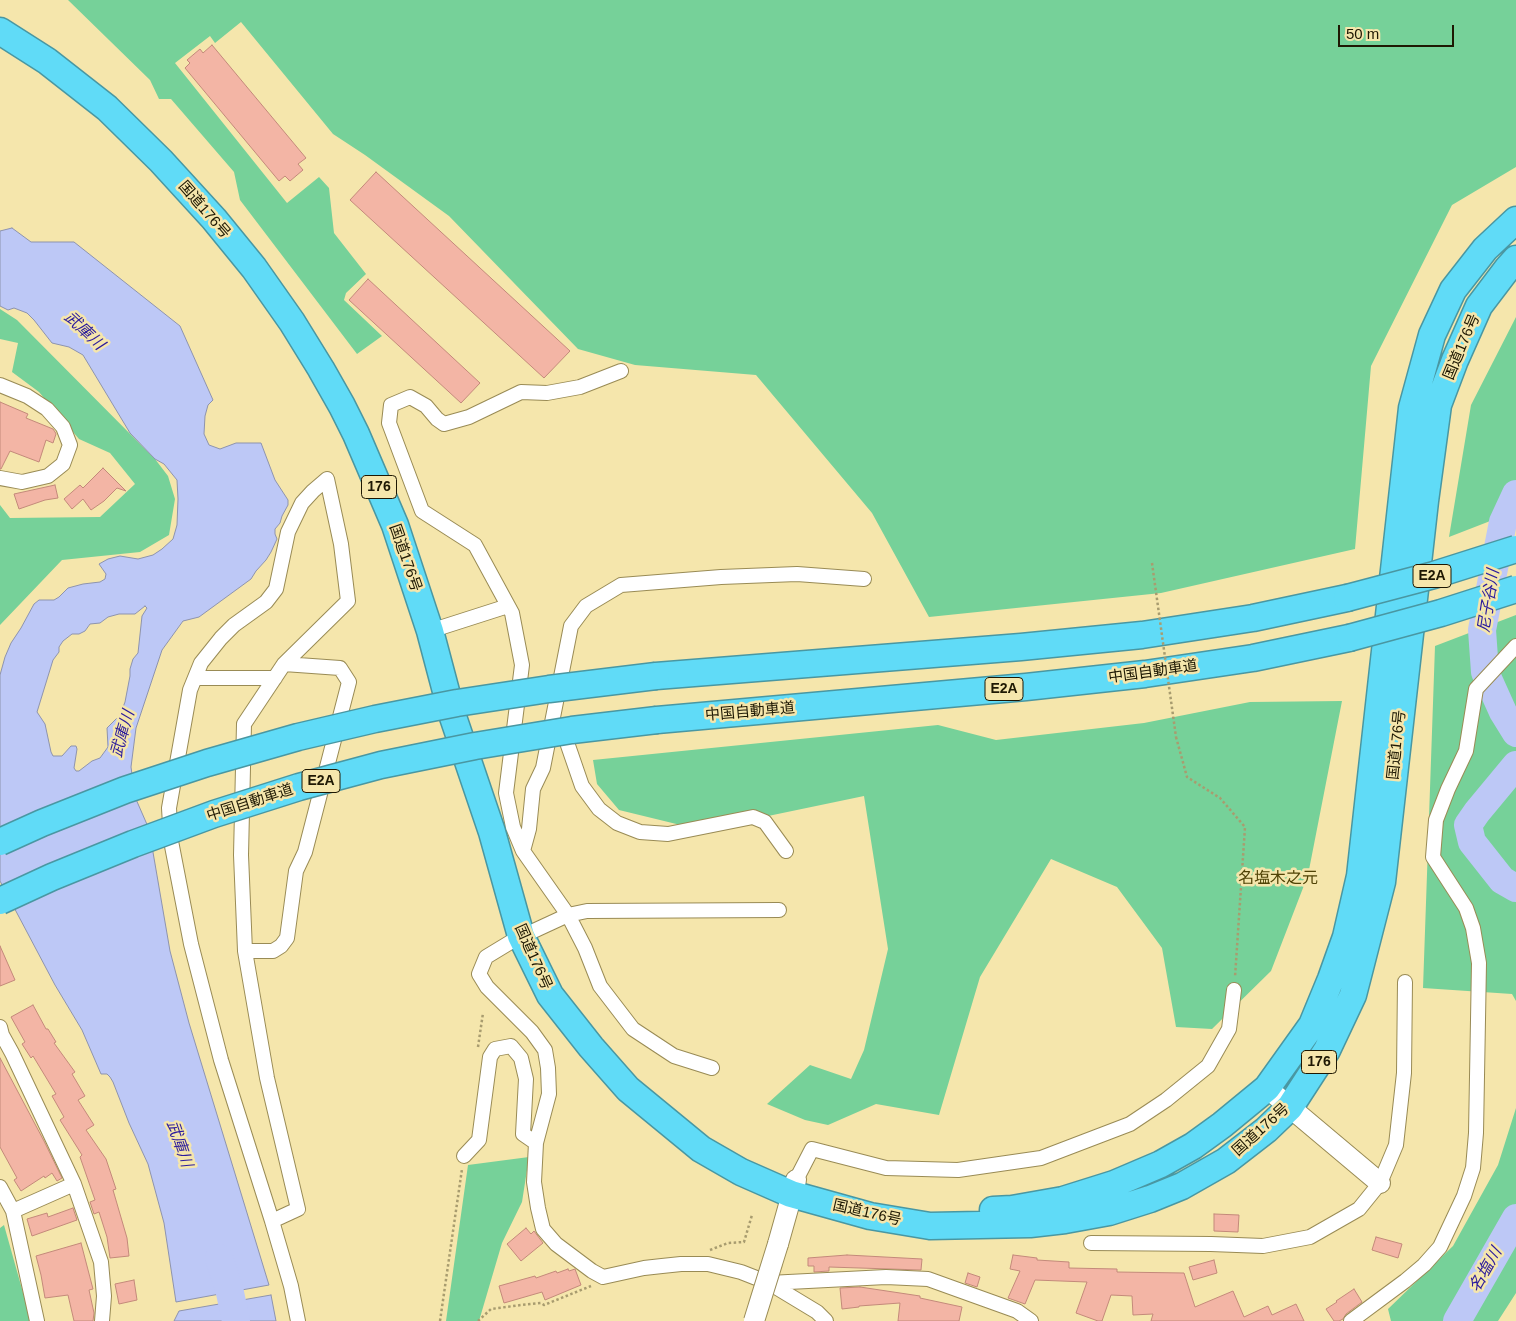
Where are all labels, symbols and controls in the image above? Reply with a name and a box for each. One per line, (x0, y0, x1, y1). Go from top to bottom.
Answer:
scale bar (1341, 15, 1457, 47)
text: 50 m (1346, 25, 1379, 42)
street label: 国道176号 (174, 178, 234, 242)
water label: 武庫川 (60, 308, 108, 354)
street label: 国道176号 (1440, 311, 1484, 383)
road number: 176 (362, 476, 396, 498)
street label: 国道176号 (385, 522, 425, 594)
road number: E2A (1413, 564, 1451, 588)
water label: 尼子谷川 (1475, 568, 1503, 634)
street label: 中国自動車道 (1107, 657, 1199, 687)
road number: E2A (985, 678, 1023, 701)
street label: 中国自動車道 (704, 699, 796, 725)
water label: 武庫川 (107, 708, 139, 760)
street label: 国道176号 (1384, 709, 1410, 781)
road number: E2A (302, 769, 340, 792)
street label: 中国自動車道 (204, 781, 296, 825)
district label: 名塩木之元 (1238, 869, 1318, 889)
street label: 国道176号 (511, 921, 555, 993)
road number: 176 (1302, 1050, 1336, 1074)
street label: 国道176号 (1229, 1100, 1293, 1160)
water label: 武庫川 (162, 1118, 196, 1170)
street label: 国道176号 (831, 1196, 903, 1230)
water label: 名塩川 (1466, 1244, 1506, 1296)

